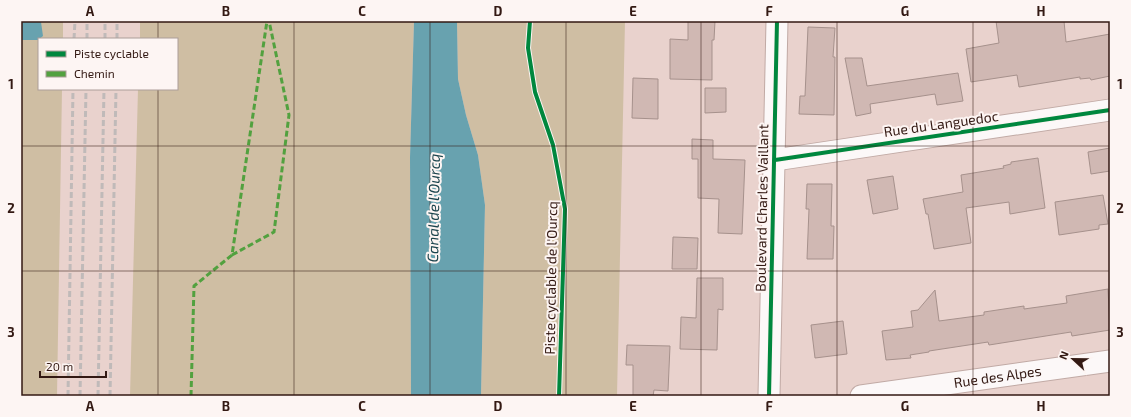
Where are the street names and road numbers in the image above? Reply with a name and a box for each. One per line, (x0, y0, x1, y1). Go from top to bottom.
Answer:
street label: Rue du Languedoc (883, 107, 999, 140)
street label: Boulevard Charles Vaillant (752, 124, 771, 292)
street label: Piste cyclable de l'Ourcq (541, 201, 560, 355)
street label: Rue des Alpes (953, 362, 1043, 391)

